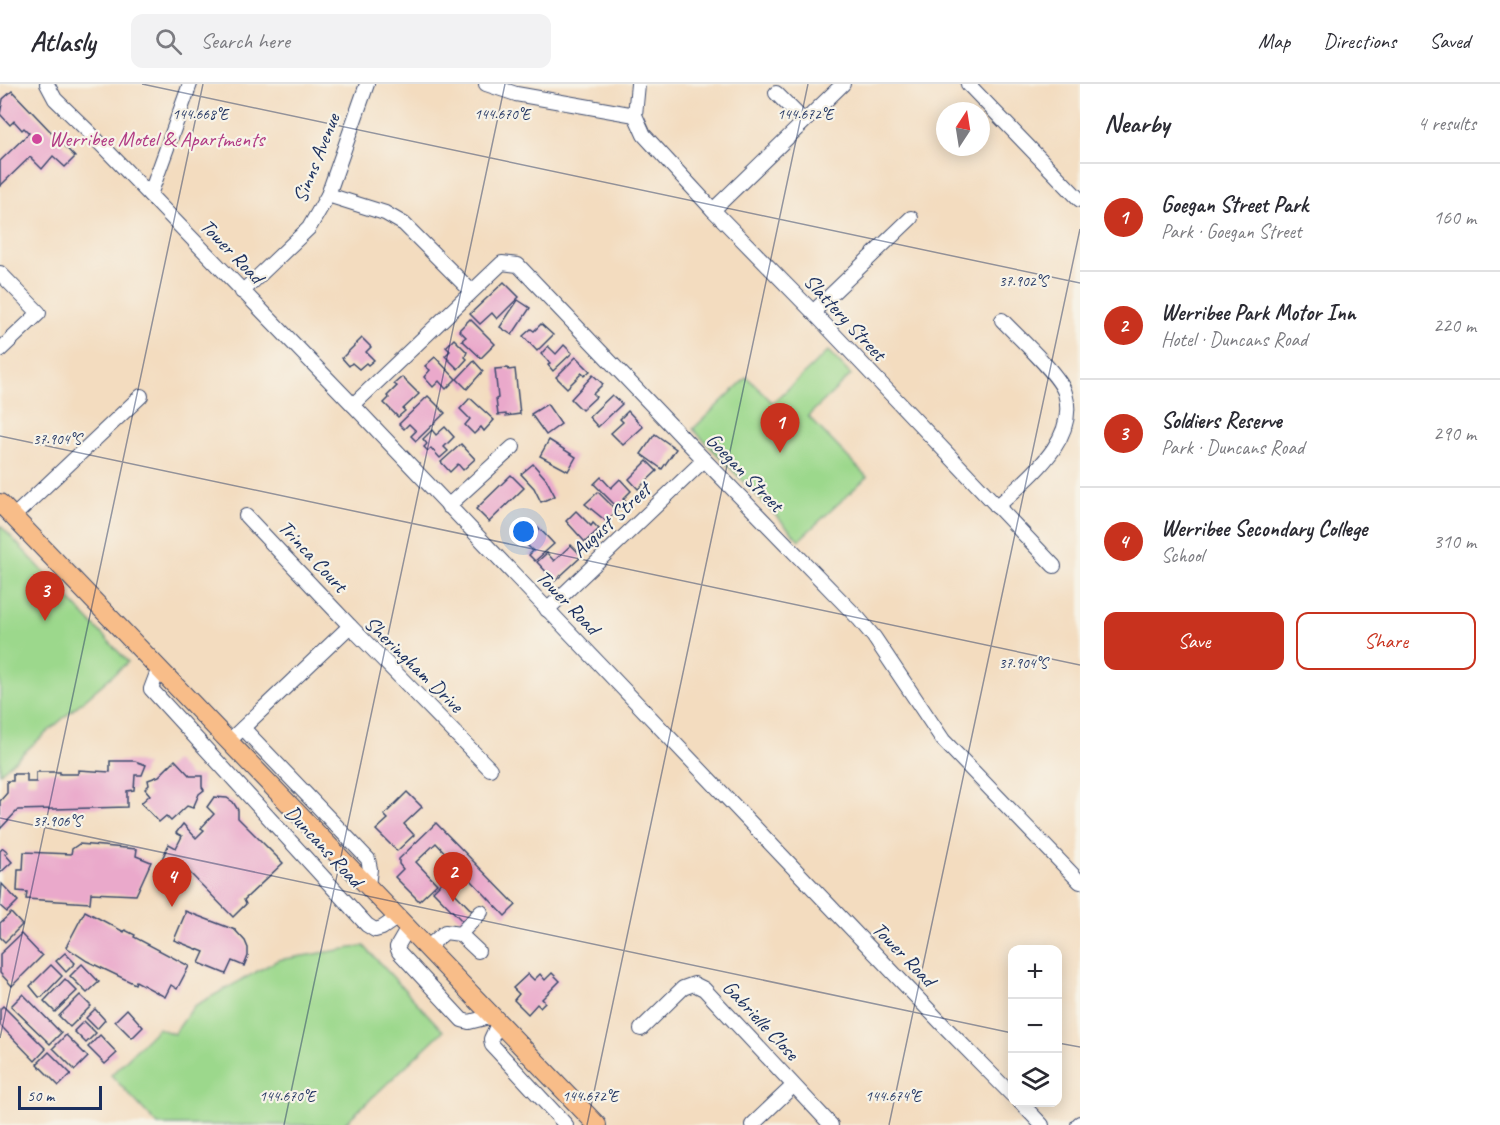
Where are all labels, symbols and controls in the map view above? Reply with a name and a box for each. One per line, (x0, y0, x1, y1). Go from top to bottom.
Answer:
search box (131, 14, 551, 68)
text: Atlasly (30, 24, 95, 59)
icon: search (152, 25, 185, 58)
text: Search here (200, 27, 290, 55)
text: Map (1258, 28, 1290, 54)
text: Directions (1323, 28, 1396, 54)
text: Saved (1429, 28, 1470, 54)
north arrow (936, 102, 990, 156)
text: 144.668°E (172, 105, 230, 124)
text: 144.670°E (474, 105, 532, 124)
text: 144.672°E (777, 105, 835, 124)
text: Nearby (1104, 107, 1169, 140)
street label: Sinns Avenue (286, 108, 346, 206)
text: 4 results (1417, 111, 1476, 136)
place label: Werribee Motel & Apartments (49, 126, 266, 152)
marker: Werribee Motel & Apartments (30, 132, 44, 146)
text: Goegan Street Park (1161, 191, 1308, 219)
text: 1 (1119, 205, 1128, 230)
text: 160 m (1433, 205, 1476, 230)
street label: Tower Road (195, 213, 271, 291)
text: Park · Goegan Street (1161, 219, 1302, 244)
street label: Slattery Street (798, 268, 893, 367)
text: 37.902°S (999, 272, 1050, 291)
text: Werribee Park Motor Inn (1161, 299, 1356, 327)
text: 2 (1119, 313, 1128, 338)
text: 220 m (1433, 313, 1476, 338)
text: Hotel · Duncans Road (1161, 327, 1307, 352)
pin: 1 (760, 404, 800, 453)
text: Soldiers Reserve (1161, 407, 1282, 435)
text: 3 (1119, 421, 1128, 446)
text: 290 m (1433, 421, 1476, 446)
street label: Goegan Street (701, 427, 791, 519)
text: 37.904°S (33, 430, 84, 449)
text: Park · Duncans Road (1161, 435, 1304, 460)
street label: August Street (566, 475, 658, 563)
street label: Trinca Court (273, 514, 355, 599)
text: Werribee Secondary College (1161, 515, 1367, 543)
your location (509, 517, 538, 546)
text: 4 (1119, 529, 1128, 554)
text: 310 m (1433, 529, 1476, 554)
text: School (1161, 543, 1204, 568)
street label: Tower Road (531, 564, 607, 642)
pin: 3 (26, 572, 64, 621)
street label: Sheringham Drive (359, 610, 470, 719)
button: Save (1104, 612, 1284, 670)
button: Share (1296, 612, 1476, 670)
text: 37.904°S (999, 654, 1050, 673)
street label: Duncans Road (279, 800, 371, 895)
text: 37.906°S (33, 812, 84, 831)
pin: 2 (434, 852, 472, 902)
pin: 4 (152, 858, 192, 907)
street label: Tower Road (867, 916, 943, 994)
map controls (1008, 945, 1062, 1107)
button: + (1008, 945, 1062, 999)
street label: Gabrielle Close (717, 974, 806, 1067)
button: − (1008, 999, 1062, 1053)
button: layers (1008, 1053, 1062, 1107)
scale bar (18, 1083, 102, 1110)
text: 50 m (27, 1086, 54, 1106)
text: 144.670°E (259, 1087, 317, 1106)
text: 144.672°E (562, 1087, 620, 1106)
text: 144.674°E (865, 1087, 923, 1106)

